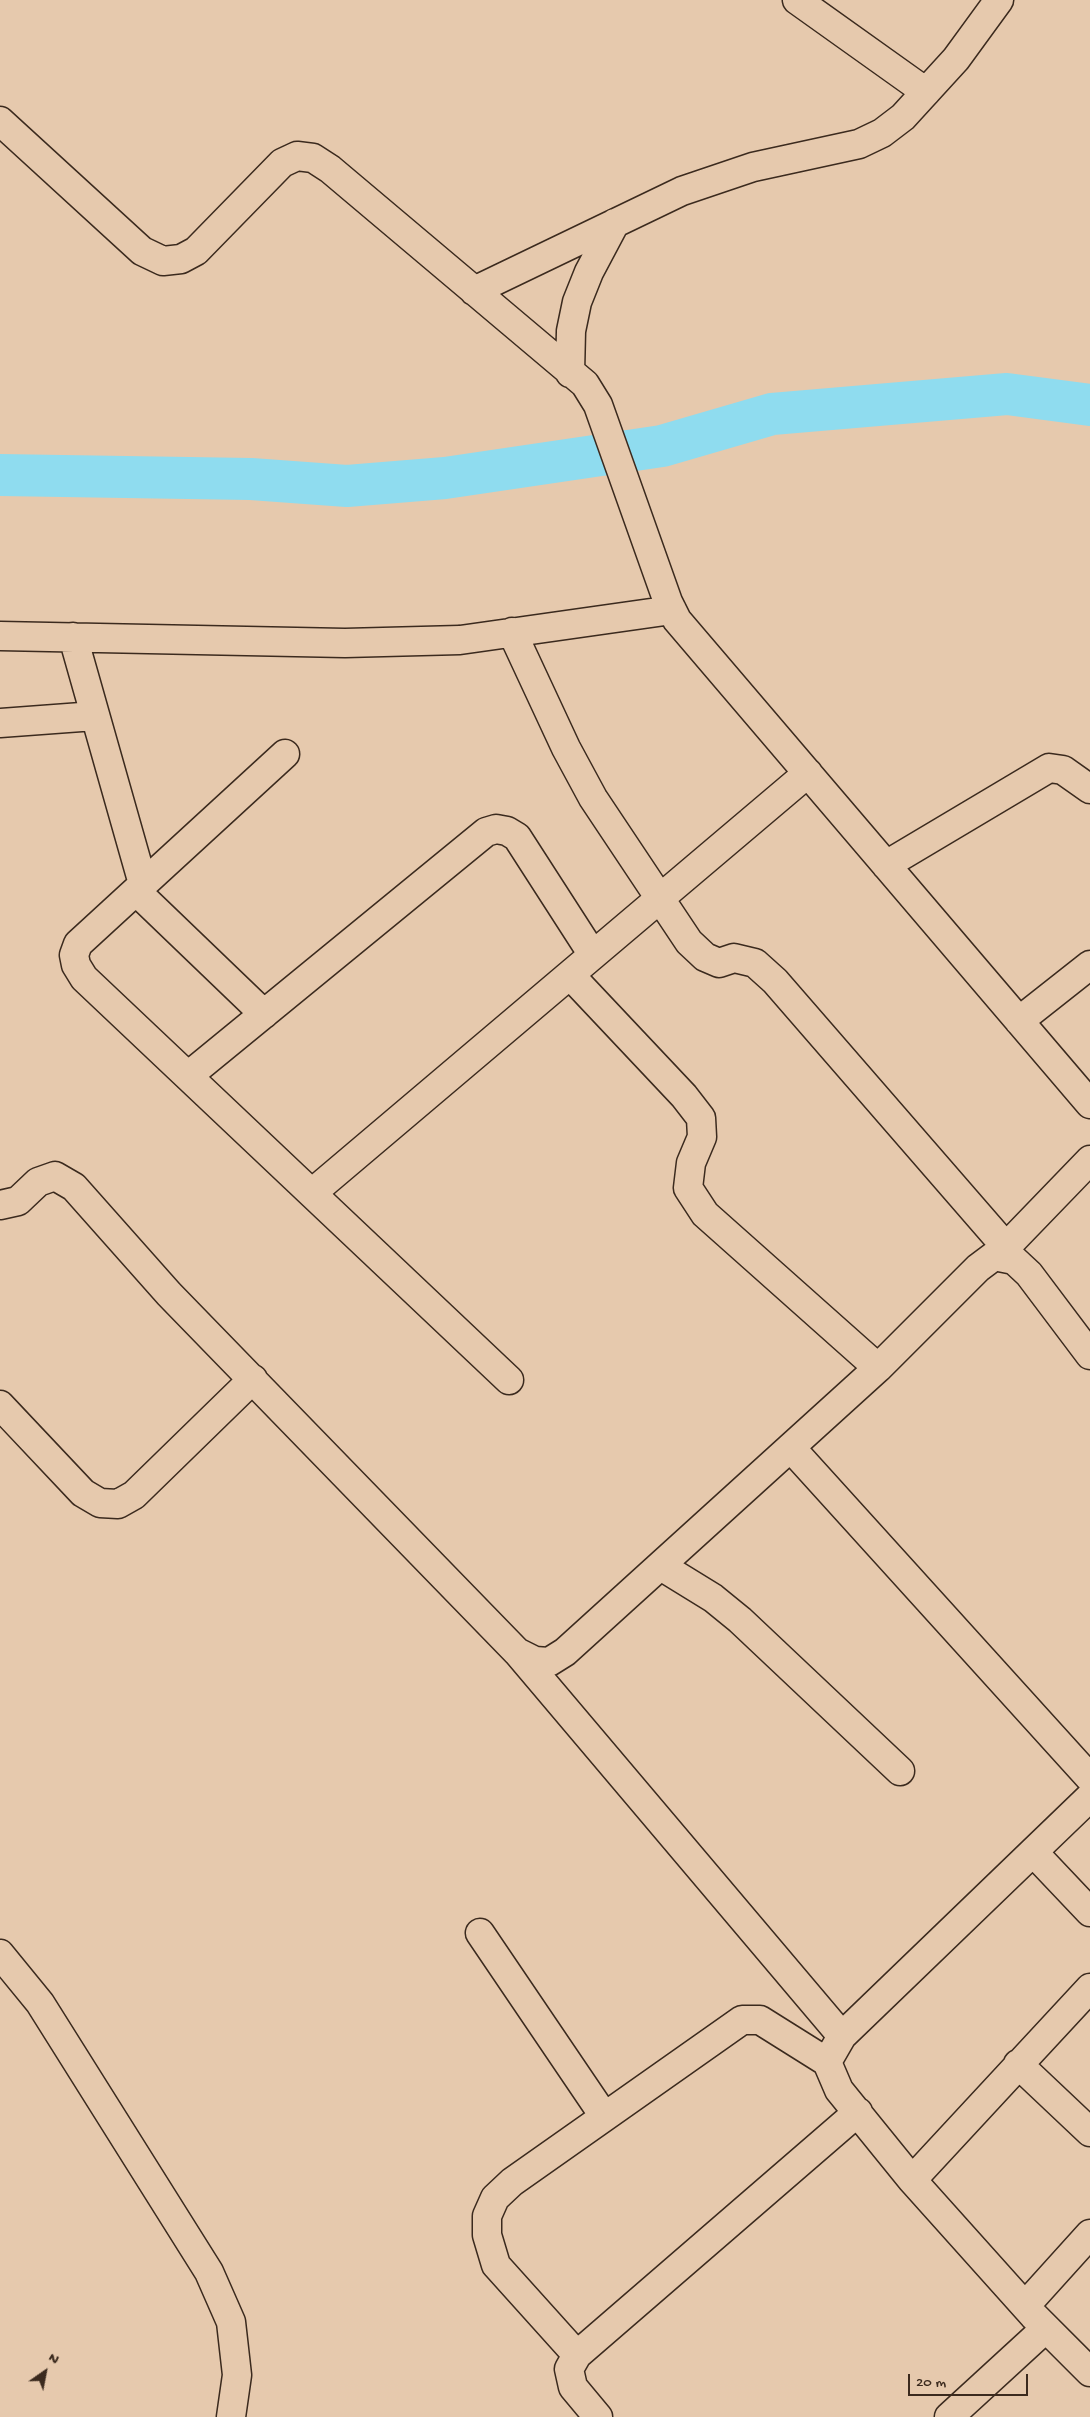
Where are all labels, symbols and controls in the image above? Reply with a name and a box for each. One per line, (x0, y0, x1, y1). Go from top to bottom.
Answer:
north arrow (20, 2347, 70, 2397)
text: N (45, 2349, 62, 2369)
scale bar (910, 2364, 1030, 2396)
text: 20 m (916, 2374, 946, 2392)

